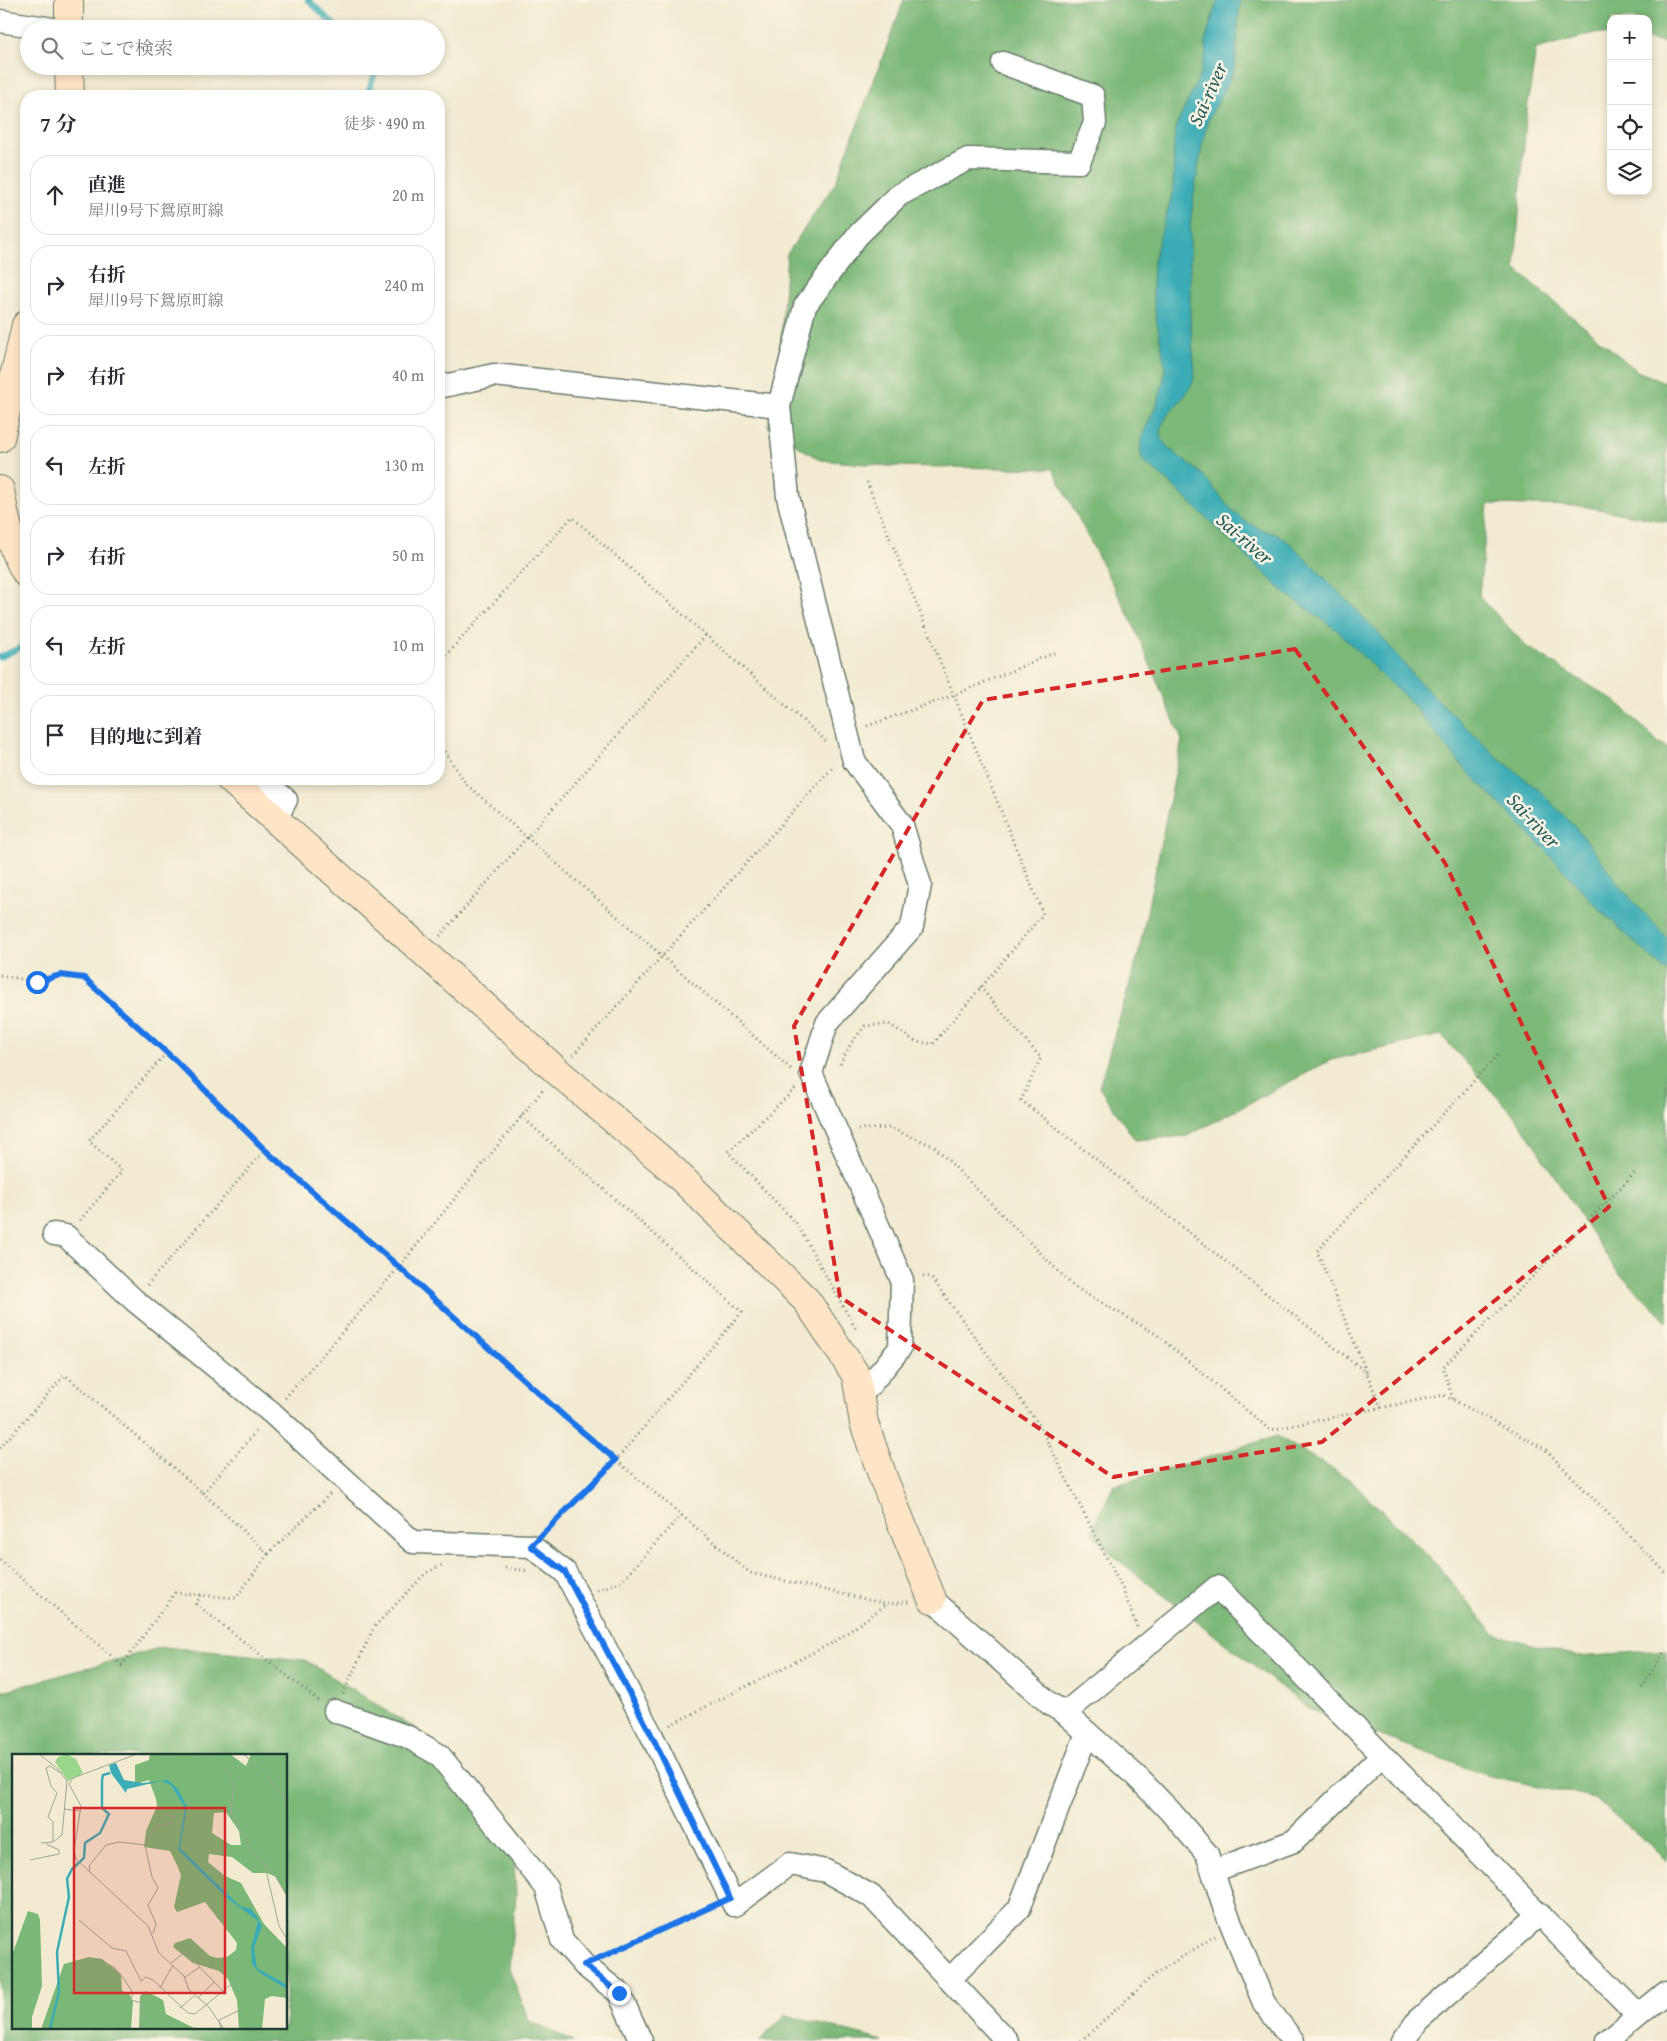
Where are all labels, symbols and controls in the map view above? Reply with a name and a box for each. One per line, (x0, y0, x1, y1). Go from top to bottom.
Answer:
map controls (1607, 15, 1652, 195)
button: + (1607, 15, 1652, 60)
search box (20, 20, 445, 75)
icon: search (38, 34, 66, 62)
text: ここで検索 (78, 34, 173, 62)
water label: Sai-river (1180, 57, 1234, 130)
button: − (1607, 60, 1652, 105)
button: locate (1607, 105, 1652, 150)
text: 7 分 (40, 108, 77, 139)
text: 徒歩 · 490 m (344, 111, 425, 135)
button: layers (1607, 150, 1652, 195)
text: 直進 (88, 170, 126, 198)
icon: ahead (41, 181, 69, 209)
text: 20 m (392, 183, 424, 207)
text: 犀川9号下鴛原町線 (88, 198, 224, 222)
text: 右折 (88, 260, 126, 288)
icon: right (41, 271, 69, 299)
text: 240 m (384, 273, 424, 297)
text: 犀川9号下鴛原町線 (88, 288, 224, 312)
icon: right (41, 361, 69, 389)
text: 右折 (88, 362, 126, 390)
text: 40 m (392, 363, 424, 387)
icon: left (41, 451, 69, 479)
text: 左折 (88, 452, 126, 480)
text: 130 m (384, 453, 424, 477)
water label: Sai-river (1210, 505, 1280, 571)
icon: right (41, 541, 69, 569)
text: 右折 (88, 542, 126, 570)
text: 50 m (392, 543, 424, 567)
icon: left (41, 631, 69, 659)
text: 左折 (88, 632, 126, 660)
text: 10 m (392, 633, 424, 657)
icon: arrive (41, 721, 69, 749)
text: 目的地に到着 (88, 722, 202, 750)
water label: Sai-river (1501, 786, 1568, 855)
route start (26, 971, 49, 994)
inset map (12, 1754, 288, 2028)
route end (608, 1982, 631, 2005)

